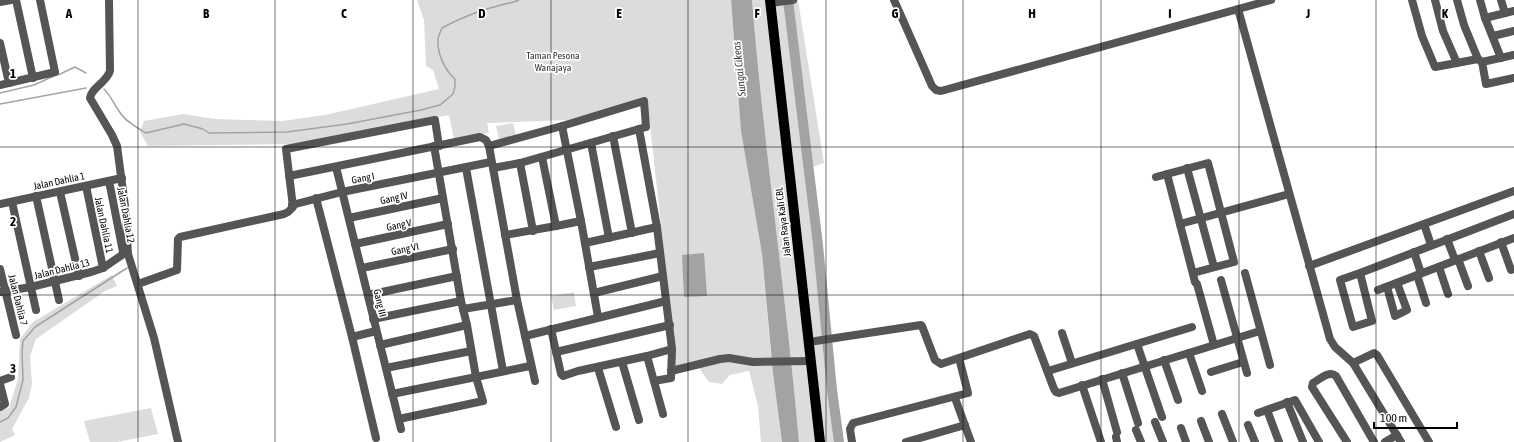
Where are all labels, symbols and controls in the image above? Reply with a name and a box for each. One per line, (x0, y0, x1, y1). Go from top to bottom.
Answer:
text: A (65, 6, 73, 21)
text: B (203, 6, 210, 21)
text: C (341, 6, 347, 21)
text: D (478, 6, 486, 21)
text: E (616, 6, 622, 21)
text: F (754, 6, 760, 21)
text: G (892, 6, 899, 21)
text: H (1028, 6, 1036, 21)
text: I (1168, 6, 1172, 21)
text: J (1305, 6, 1310, 21)
text: K (1442, 6, 1449, 21)
water label: Sungai Cikeas (730, 41, 748, 98)
park label: Taman Pesona Wanajaya (526, 50, 580, 73)
text: 1 (10, 66, 16, 81)
street label: Jalan Dahlia 1 (32, 170, 86, 192)
street label: Gang I (351, 170, 375, 186)
street label: Jalan Dahlia 12 (115, 186, 137, 244)
street label: Jalan Raya Kali CBL (773, 187, 793, 257)
street label: Gang IV (379, 190, 409, 206)
street label: Jalan Dahlia 11 (93, 196, 115, 254)
text: 2 (10, 214, 16, 229)
street label: Gang V (385, 217, 413, 233)
street label: Gang VI (390, 241, 420, 257)
street label: Jalan Dahlia 13 (33, 257, 91, 281)
street label: Jalan Dahlia 7 (6, 273, 30, 327)
street label: Gang III (371, 288, 389, 318)
text: 3 (10, 361, 16, 376)
scale bar (1374, 404, 1457, 430)
text: 100 m (1380, 411, 1407, 425)

